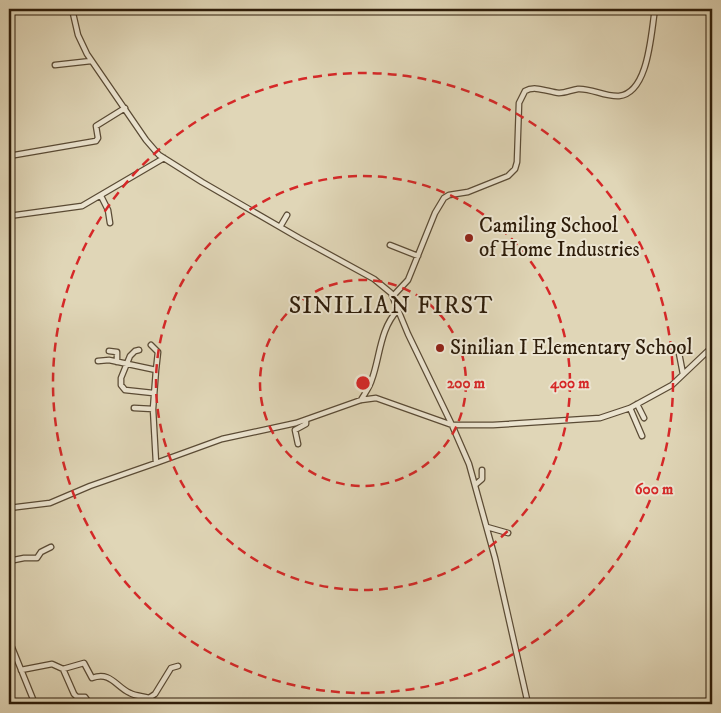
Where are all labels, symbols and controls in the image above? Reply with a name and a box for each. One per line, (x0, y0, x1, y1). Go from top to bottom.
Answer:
place label: Camiling School of Home Industries (479, 213, 640, 263)
marker: Camiling School of Home Industries (463, 232, 475, 244)
district label: SINILIAN FIRST (289, 291, 493, 321)
place label: Sinilian I Elementary School (450, 335, 693, 361)
marker: Sinilian I Elementary School (434, 342, 446, 354)
centre of rings (354, 374, 372, 392)
text: 200 m (447, 374, 486, 393)
text: 400 m (549, 374, 590, 393)
text: 600 m (635, 480, 674, 499)

